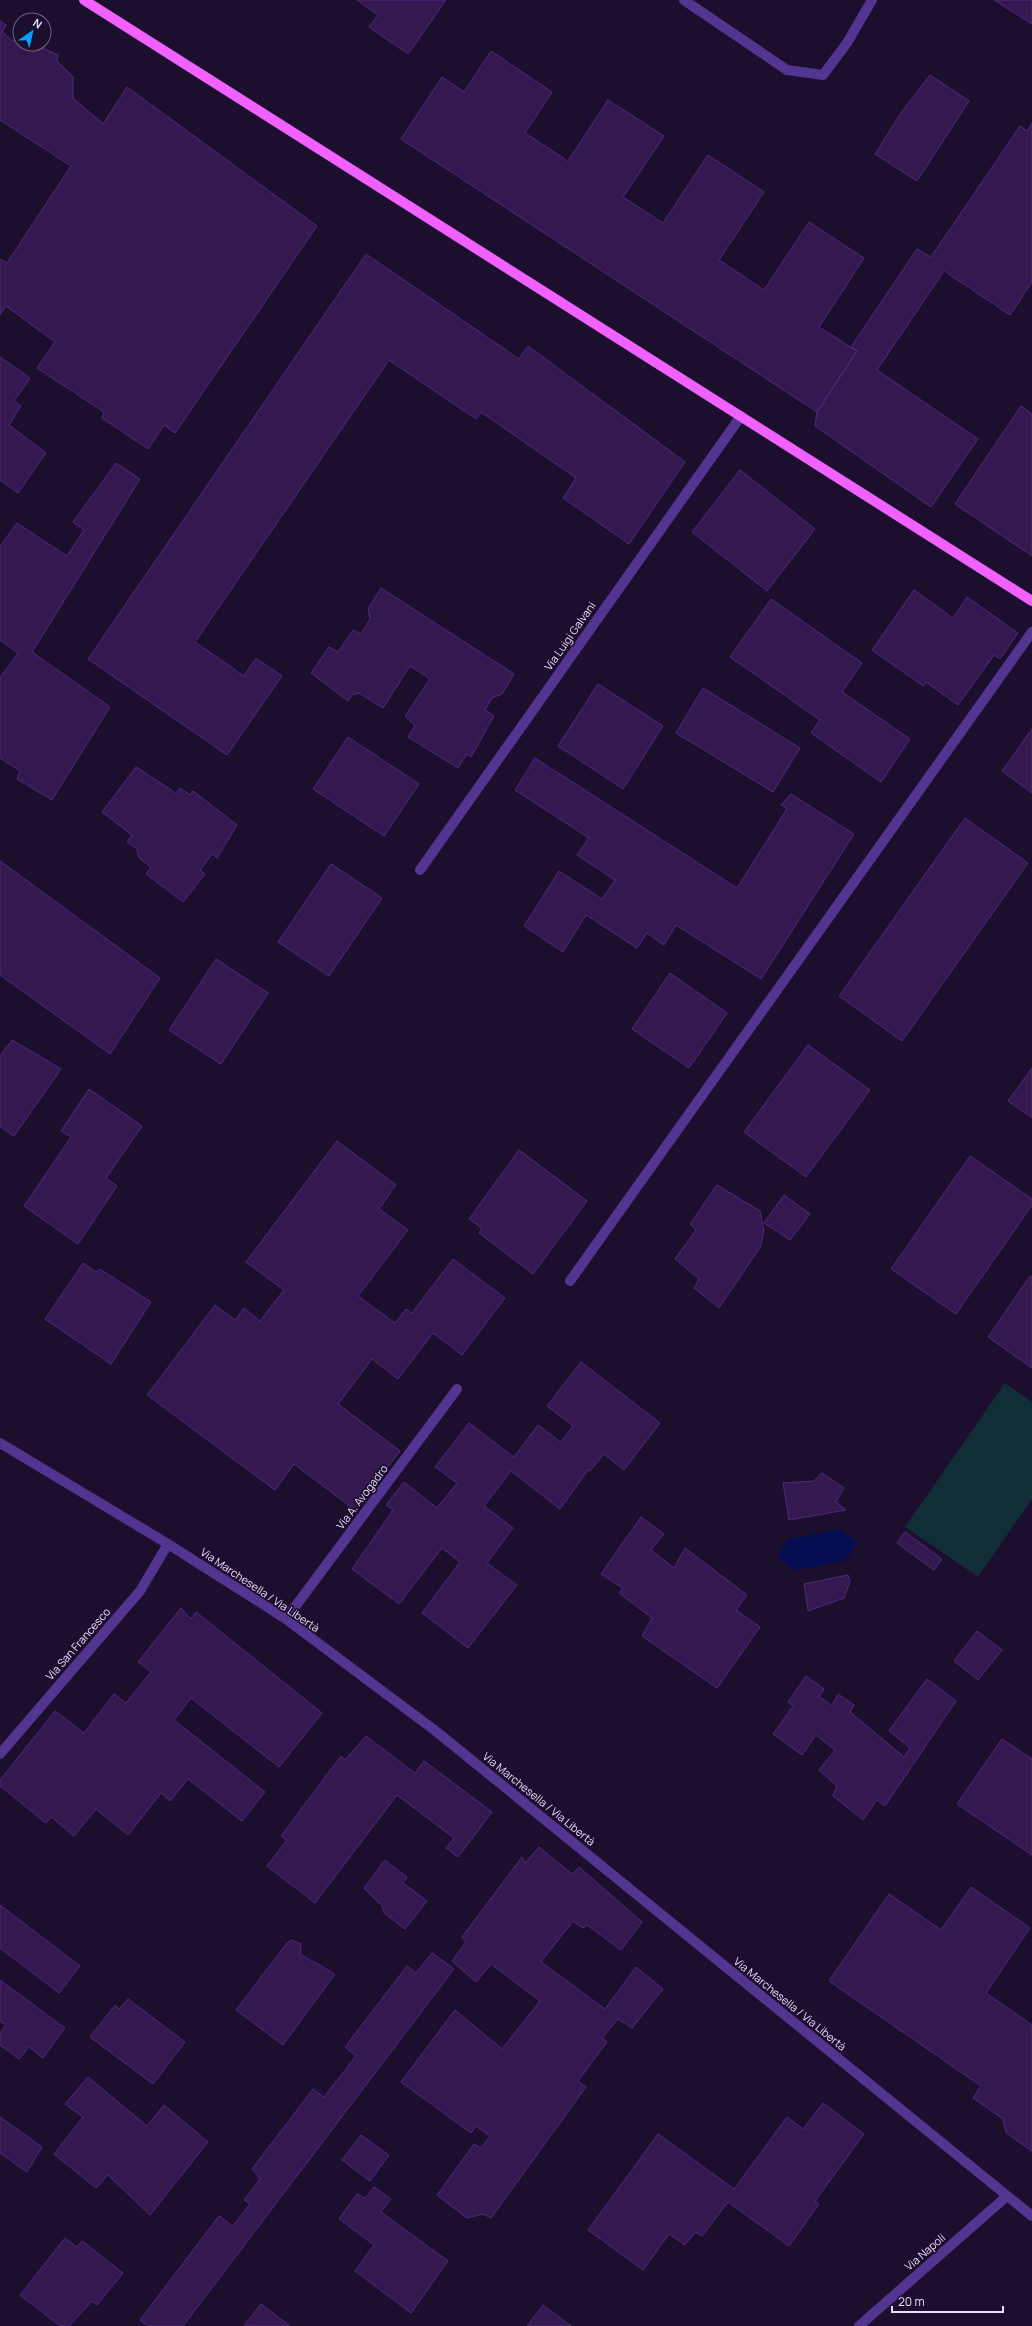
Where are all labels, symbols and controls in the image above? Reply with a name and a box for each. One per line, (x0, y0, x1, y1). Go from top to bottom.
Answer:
north arrow (12, 12, 52, 52)
text: N (30, 15, 45, 32)
street label: Via Luigi Galvani (540, 599, 599, 673)
street label: Via A. Avogadro (332, 1461, 391, 1532)
street label: Via Marchesella / Via Libertà (198, 1544, 323, 1635)
street label: Via San Francesco (42, 1604, 114, 1683)
street label: Via Marchesella / Via Libertà (480, 1749, 599, 1849)
street label: Via Marchesella / Via Libertà (731, 1954, 850, 2054)
street label: Via Napoli (901, 2230, 948, 2273)
scale bar (892, 2288, 1003, 2314)
text: 20 m (898, 2293, 925, 2310)

